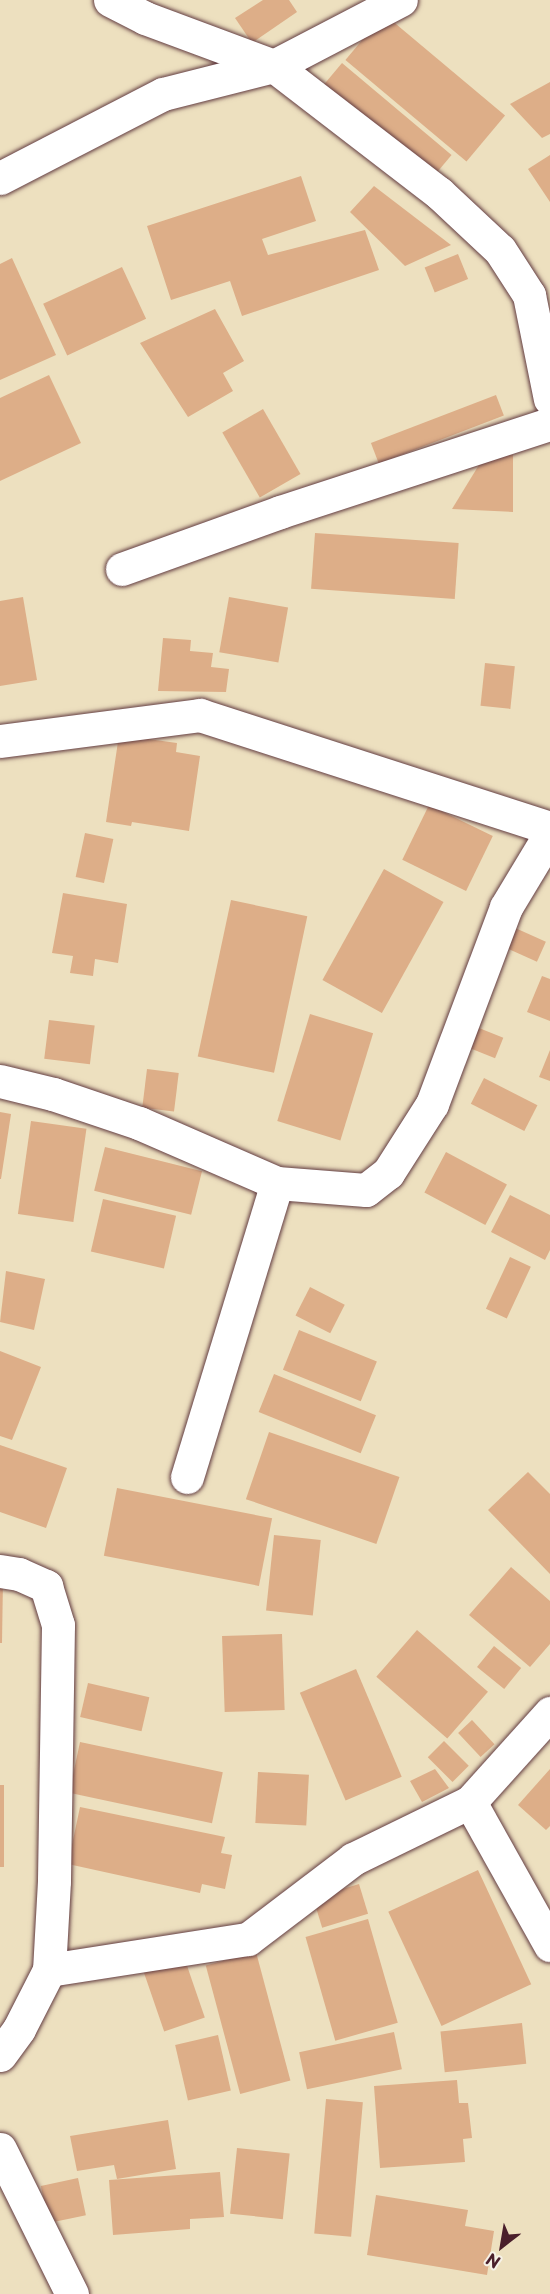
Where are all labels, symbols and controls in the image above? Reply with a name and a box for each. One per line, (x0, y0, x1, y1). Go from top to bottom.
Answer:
north arrow (472, 2216, 532, 2276)
text: N (481, 2248, 504, 2275)

